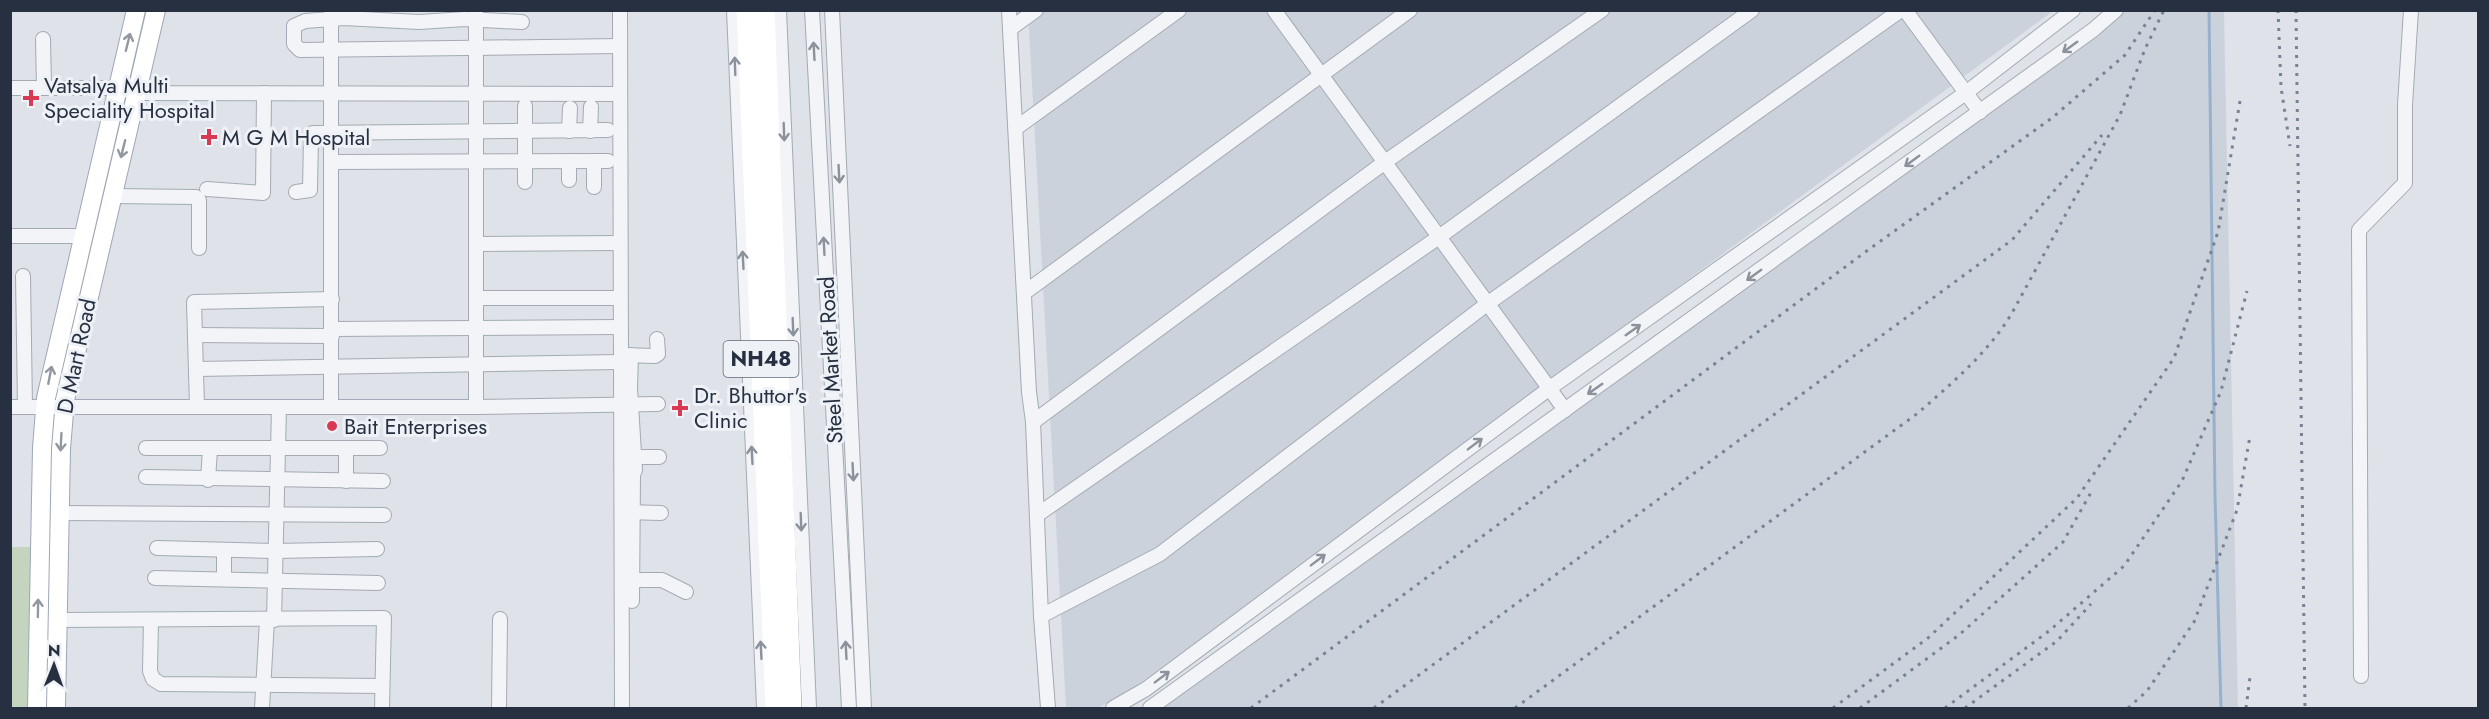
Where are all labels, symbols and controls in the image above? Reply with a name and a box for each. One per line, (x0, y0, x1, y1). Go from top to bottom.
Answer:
one-way arrow (123, 33, 135, 52)
one-way arrow (808, 41, 819, 61)
one-way arrow (2062, 41, 2078, 53)
one-way arrow (729, 56, 741, 76)
place label: Vatsalya Multi Speciality Hospital (44, 69, 215, 126)
marker: Vatsalya Multi Speciality Hospital (22, 89, 40, 107)
place label: M G M Hospital (222, 121, 370, 153)
one-way arrow (779, 121, 790, 141)
marker: M G M Hospital (200, 128, 218, 146)
one-way arrow (116, 139, 128, 158)
one-way arrow (1904, 155, 1920, 167)
one-way arrow (834, 163, 845, 183)
one-way arrow (819, 236, 830, 256)
one-way arrow (738, 251, 749, 271)
one-way arrow (1746, 269, 1762, 281)
street label: Steel Market Road (810, 275, 850, 445)
street label: D Mart Road (48, 296, 104, 416)
one-way arrow (787, 316, 798, 336)
one-way arrow (1624, 324, 1640, 336)
road number: NH48 (724, 341, 798, 377)
one-way arrow (45, 365, 56, 385)
place label: Dr. Bhuttor's Clinic (694, 379, 807, 436)
one-way arrow (1588, 383, 1604, 395)
marker: Dr. Bhuttor's Clinic (671, 399, 689, 417)
place label: Bait Enterprises (344, 410, 487, 442)
marker: Bait Enterprises (325, 419, 339, 433)
one-way arrow (56, 432, 67, 452)
one-way arrow (1466, 438, 1482, 450)
one-way arrow (747, 446, 758, 466)
one-way arrow (847, 462, 858, 481)
one-way arrow (795, 511, 807, 531)
one-way arrow (1310, 554, 1326, 567)
one-way arrow (33, 599, 44, 619)
north arrow (24, 635, 84, 695)
text: N (48, 639, 61, 662)
one-way arrow (755, 641, 767, 661)
one-way arrow (840, 641, 851, 661)
one-way arrow (1154, 671, 1170, 684)

